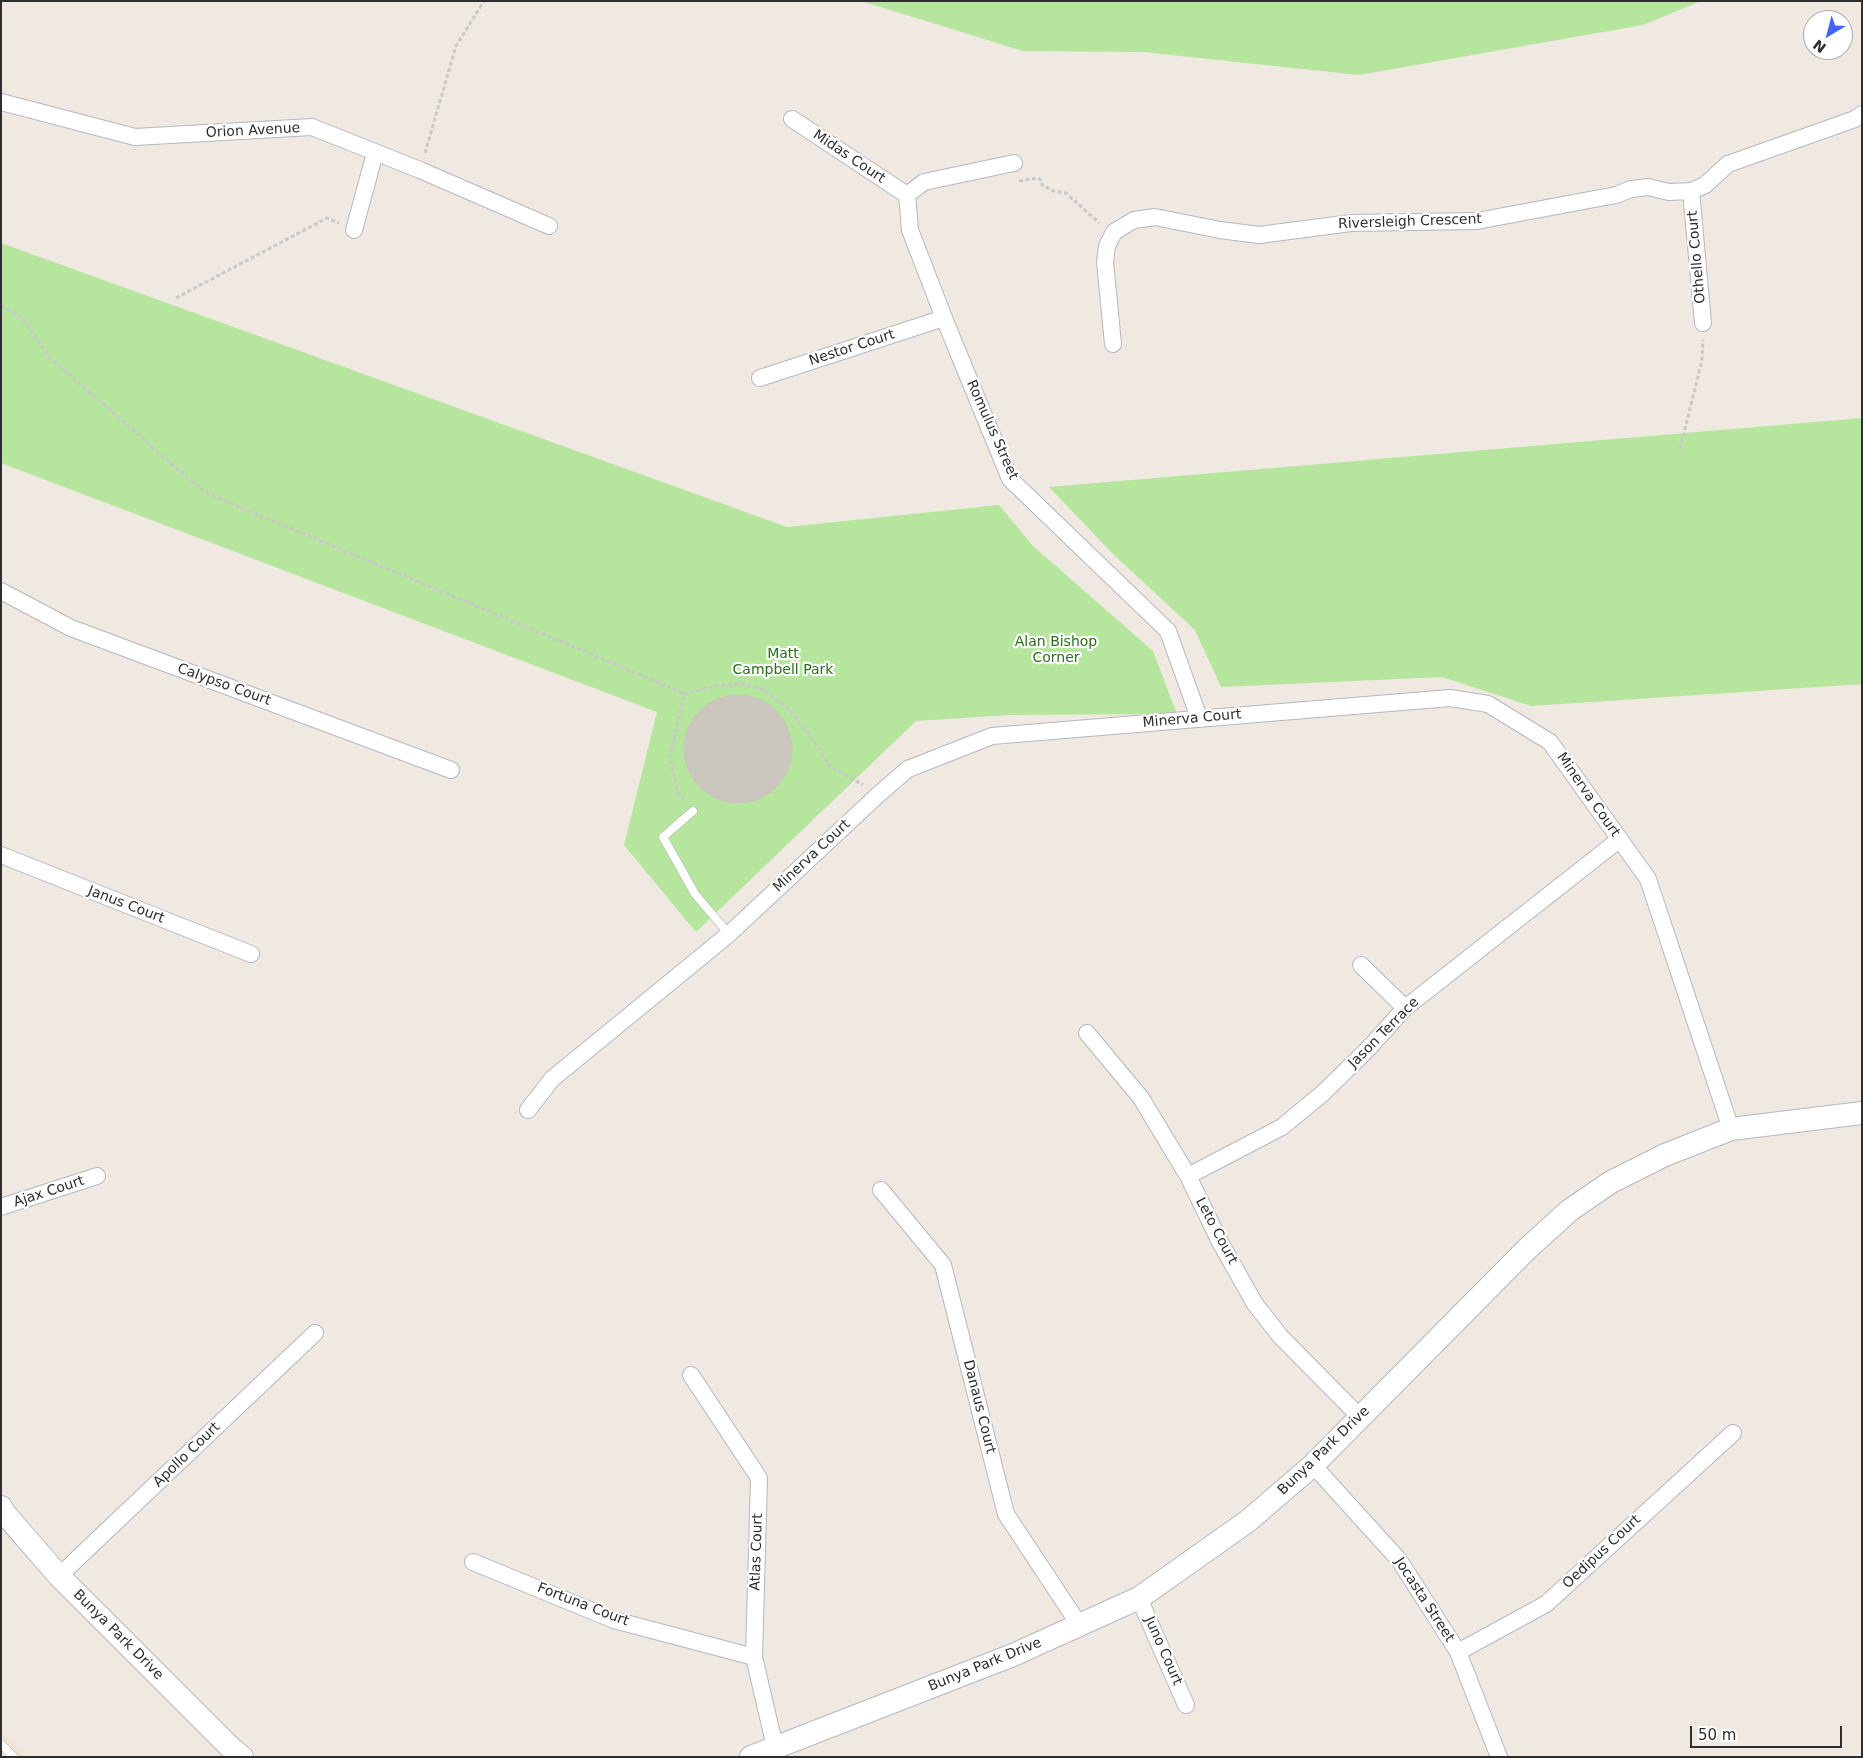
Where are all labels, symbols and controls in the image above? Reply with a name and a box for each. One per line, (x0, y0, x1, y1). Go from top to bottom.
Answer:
north arrow (1803, 10, 1853, 60)
text: N (1810, 36, 1829, 56)
street label: Orion Avenue (205, 120, 301, 142)
street label: Midas Court (810, 127, 888, 187)
street label: Othello Court (1685, 210, 1709, 304)
street label: Riversleigh Crescent (1338, 211, 1482, 233)
street label: Nestor Court (807, 326, 897, 370)
street label: Romulus Street (963, 378, 1021, 482)
park label: Alan Bishop Corner (1015, 634, 1097, 666)
park label: Matt Campbell Park (733, 646, 833, 679)
street label: Calypso Court (175, 660, 273, 710)
street label: Minerva Court (1142, 706, 1242, 732)
street label: Minerva Court (1553, 750, 1623, 840)
street label: Minerva Court (770, 816, 854, 896)
street label: Janus Court (85, 883, 167, 927)
street label: Jason Terrace (1345, 994, 1423, 1072)
street label: Ajax Court (12, 1173, 86, 1211)
street label: Leto Court (1191, 1195, 1241, 1267)
street label: Danaus Court (959, 1358, 999, 1456)
street label: Bunya Park Drive (1275, 1403, 1373, 1499)
street label: Apollo Court (150, 1419, 224, 1491)
street label: Oedipus Court (1560, 1512, 1644, 1592)
street label: Atlas Court (747, 1513, 767, 1591)
street label: Jocasta Street (1390, 1555, 1458, 1645)
street label: Fortuna Court (535, 1580, 631, 1630)
street label: Bunya Park Drive (69, 1586, 167, 1684)
street label: Juno Court (1140, 1614, 1186, 1688)
street label: Bunya Park Drive (926, 1635, 1044, 1695)
scale bar (1693, 1716, 1846, 1748)
text: 50 m (1698, 1726, 1736, 1744)

